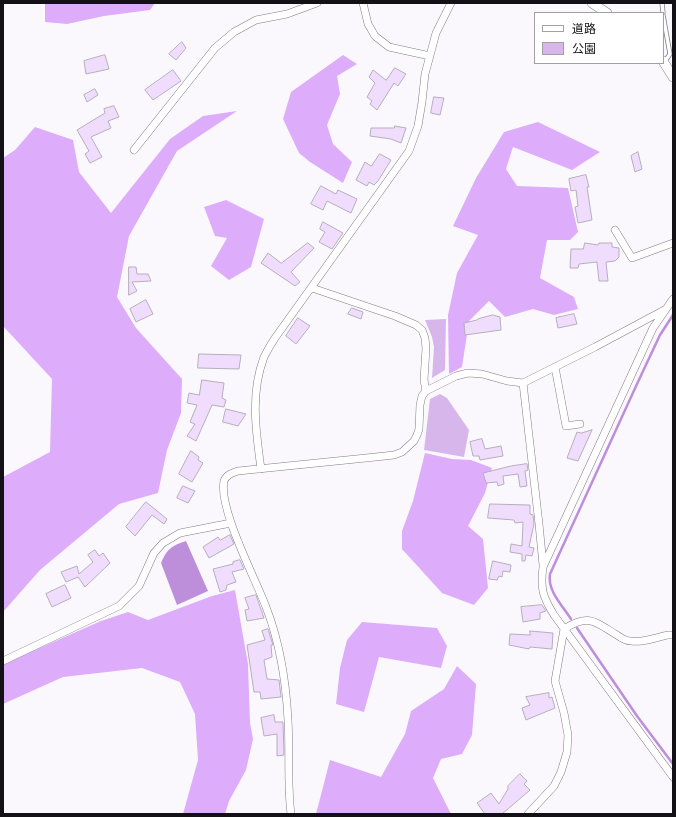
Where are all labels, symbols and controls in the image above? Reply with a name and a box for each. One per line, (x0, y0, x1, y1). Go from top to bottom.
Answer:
legend (534, 12, 664, 64)
text: 道路 (572, 21, 596, 37)
text: 公園 (572, 41, 596, 57)

